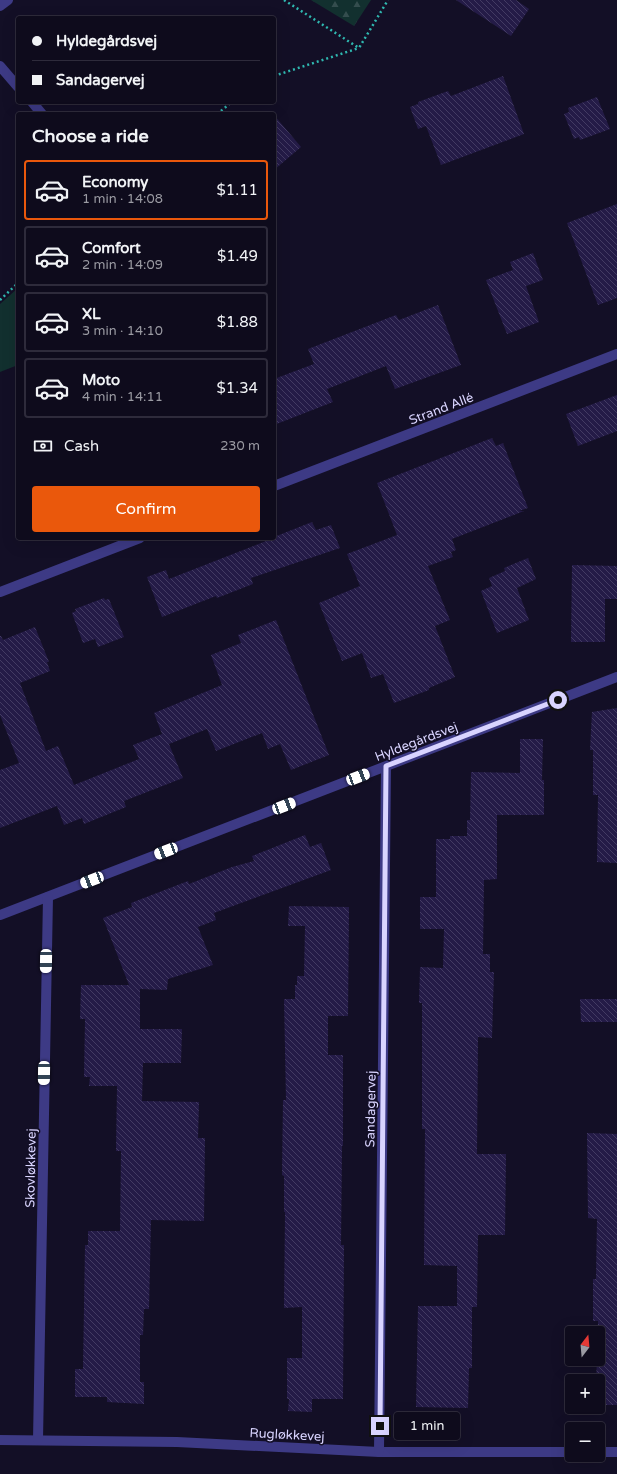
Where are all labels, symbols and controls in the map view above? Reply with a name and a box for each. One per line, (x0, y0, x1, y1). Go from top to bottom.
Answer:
text: Hyldegårdsvej (56, 32, 157, 50)
text: Sandagervej (56, 71, 145, 89)
text: Choose a ride (32, 125, 149, 147)
icon: car (34, 172, 70, 208)
text: Economy (82, 173, 148, 191)
text: $1.11 (217, 181, 258, 199)
text: 1 min · 14:08 (82, 191, 163, 207)
icon: car (34, 238, 70, 274)
text: Comfort (82, 239, 141, 257)
text: $1.49 (217, 247, 258, 265)
text: 2 min · 14:09 (82, 257, 163, 273)
icon: car (34, 304, 70, 340)
text: XL (82, 305, 101, 323)
text: $1.88 (217, 313, 258, 331)
text: 3 min · 14:10 (82, 323, 163, 339)
icon: car (34, 370, 70, 406)
text: Moto (82, 371, 120, 389)
text: $1.34 (217, 379, 258, 397)
text: 4 min · 14:11 (82, 389, 163, 405)
street label: Strand Allé (407, 389, 476, 429)
icon: cash (32, 435, 54, 457)
text: Cash (64, 437, 99, 455)
text: 230 m (220, 438, 260, 454)
button: Confirm (32, 486, 260, 532)
route start (549, 691, 567, 709)
street label: Hyldegårdsvej (373, 719, 460, 765)
car (345, 767, 371, 787)
car (271, 796, 297, 816)
car (153, 841, 179, 861)
car (79, 870, 105, 890)
car (40, 949, 52, 973)
car (38, 1061, 50, 1085)
street label: Sandagervej (362, 1071, 380, 1148)
street label: Skovløkkevej (22, 1128, 40, 1208)
north arrow (565, 1326, 605, 1366)
map controls (565, 1326, 605, 1462)
button: + (565, 1374, 605, 1414)
callout: 1 min (394, 1412, 460, 1440)
route end (371, 1417, 389, 1435)
text: 1 min (410, 1418, 444, 1434)
button: − (565, 1422, 605, 1462)
street label: Rugløkkevej (249, 1425, 325, 1445)

